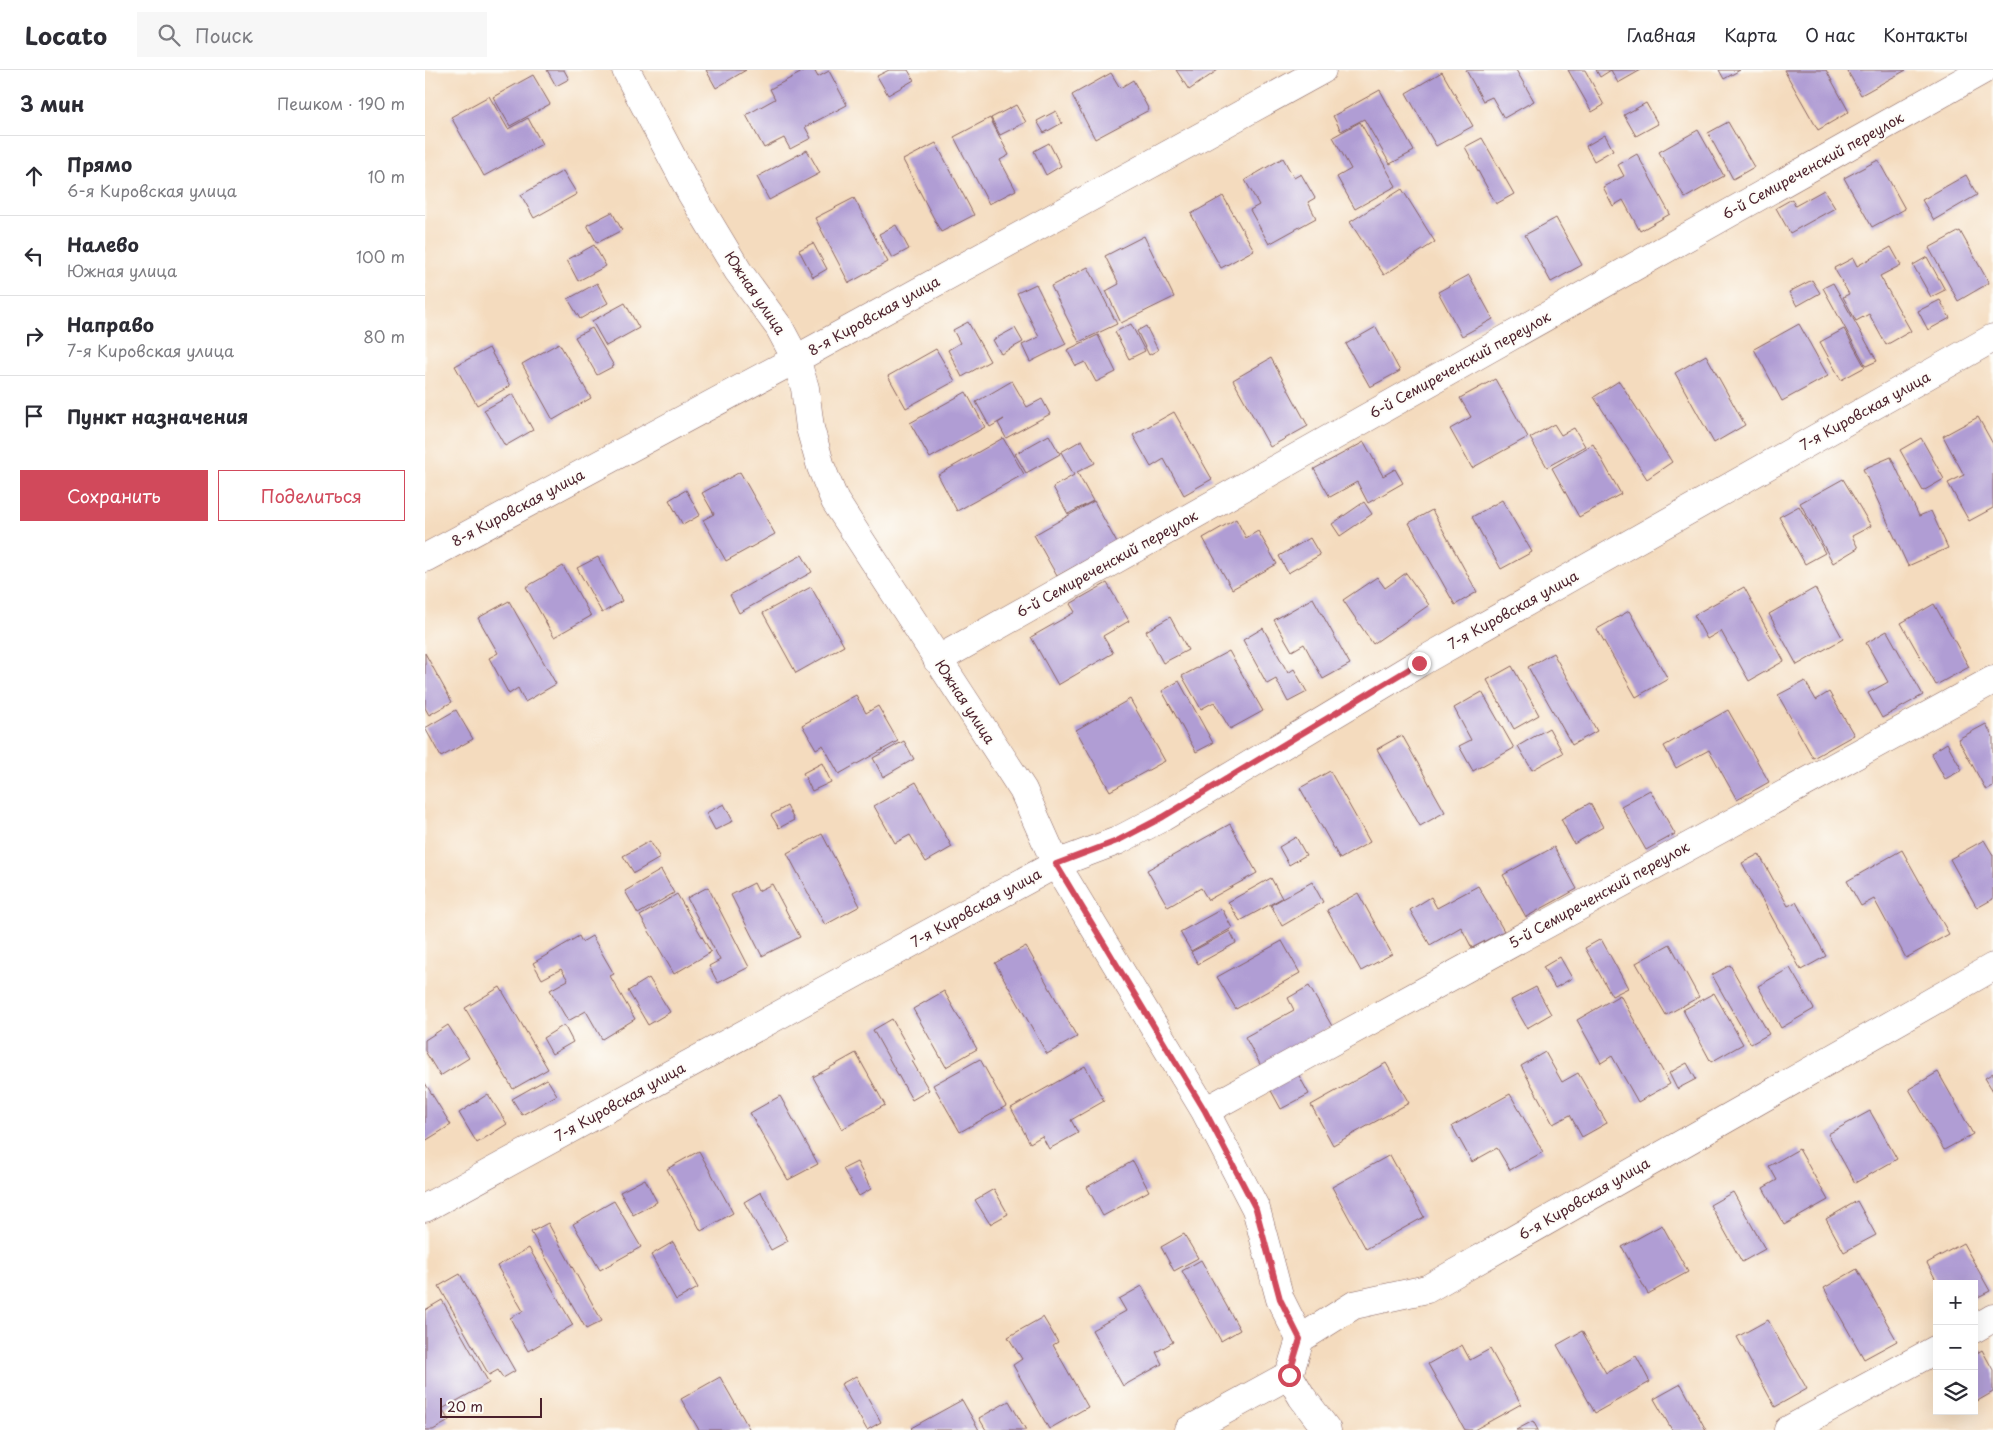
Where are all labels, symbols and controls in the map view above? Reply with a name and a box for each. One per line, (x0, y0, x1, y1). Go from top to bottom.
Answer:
search box (137, 12, 487, 57)
text: Locato (25, 17, 107, 53)
icon: search (155, 21, 183, 49)
text: Поиск (195, 21, 253, 49)
text: Главная (1627, 21, 1696, 48)
text: Карта (1724, 21, 1777, 48)
text: О нас (1805, 21, 1855, 48)
text: Контакты (1883, 21, 1968, 48)
text: 3 мин (20, 87, 84, 119)
text: Пешком · 190 m (277, 91, 405, 115)
street label: 6-й Семиреченский переулок (1718, 106, 1908, 224)
text: Прямо (67, 150, 132, 178)
icon: ahead (20, 162, 48, 190)
text: 10 m (368, 164, 405, 188)
text: 6-я Кировская улица (67, 178, 237, 202)
text: Налево (67, 230, 139, 258)
icon: left (20, 242, 48, 270)
text: 100 m (356, 244, 405, 268)
street label: Южная улица (720, 247, 791, 339)
text: Южная улица (67, 258, 177, 282)
street label: 8-я Кировская улица (804, 271, 944, 361)
street label: 6-й Семиреченский переулок (1365, 305, 1555, 423)
text: Направо (67, 310, 154, 338)
icon: right (20, 322, 48, 350)
text: 80 m (363, 324, 405, 348)
text: 7-я Кировская улица (67, 338, 234, 362)
street label: 7-я Кировская улица (1796, 366, 1934, 455)
icon: arrive (20, 402, 48, 430)
text: Пункт назначения (67, 402, 248, 430)
street label: 8-я Кировская улица (448, 464, 588, 551)
button: Сохранить (20, 470, 208, 521)
button: Поделиться (218, 470, 405, 521)
street label: 6-й Семиреченский переулок (1012, 504, 1202, 622)
street label: 7-я Кировская улица (1444, 565, 1582, 654)
route end (1408, 652, 1431, 675)
street label: Южная улица (930, 656, 1001, 748)
street label: 5-й Семиреченский переулок (1505, 836, 1693, 953)
street label: 7-я Кировская улица (907, 863, 1045, 952)
street label: 7-я Кировская улица (551, 1057, 689, 1146)
street label: 6-я Кировская улица (1514, 1152, 1654, 1245)
map controls (1933, 1280, 1978, 1415)
button: + (1933, 1280, 1978, 1325)
button: − (1933, 1325, 1978, 1370)
route start (1278, 1364, 1301, 1387)
button: layers (1933, 1370, 1978, 1415)
scale bar (440, 1395, 543, 1418)
text: 20 m (447, 1396, 483, 1417)

